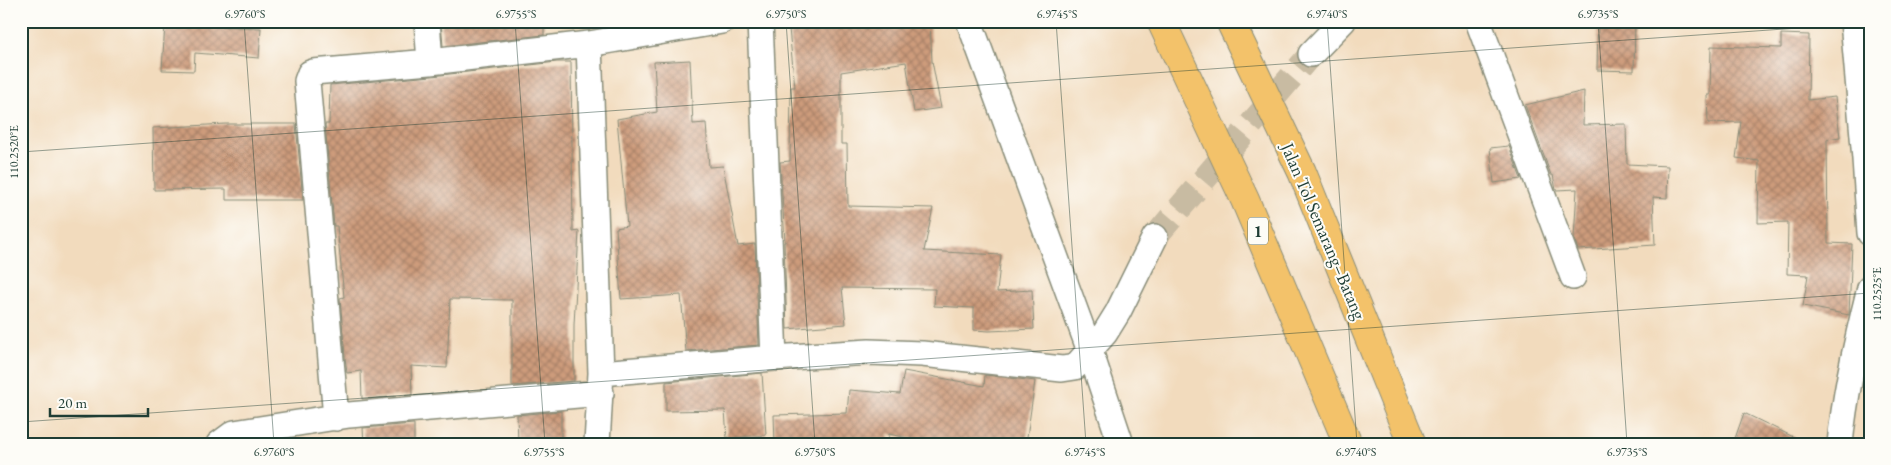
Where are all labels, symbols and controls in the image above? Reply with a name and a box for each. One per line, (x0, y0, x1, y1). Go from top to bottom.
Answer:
text: 6.9760°S (225, 6, 266, 22)
text: 6.9755°S (496, 6, 537, 22)
text: 6.9750°S (766, 6, 807, 22)
text: 6.9745°S (1037, 6, 1078, 22)
text: 6.9740°S (1307, 6, 1348, 22)
text: 6.9735°S (1578, 6, 1619, 22)
text: 110.2520°E (6, 125, 22, 179)
street label: Jalan Tol Semarang–Batang (1276, 137, 1372, 323)
road number: 1 (1248, 218, 1268, 245)
text: 110.2525°E (1869, 267, 1885, 321)
scale bar (50, 385, 148, 417)
text: 20 m (58, 393, 87, 412)
text: 6.9760°S (254, 444, 295, 460)
text: 6.9755°S (524, 444, 565, 460)
text: 6.9750°S (795, 444, 836, 460)
text: 6.9745°S (1065, 444, 1106, 460)
text: 6.9740°S (1336, 444, 1377, 460)
text: 6.9735°S (1607, 444, 1648, 460)

